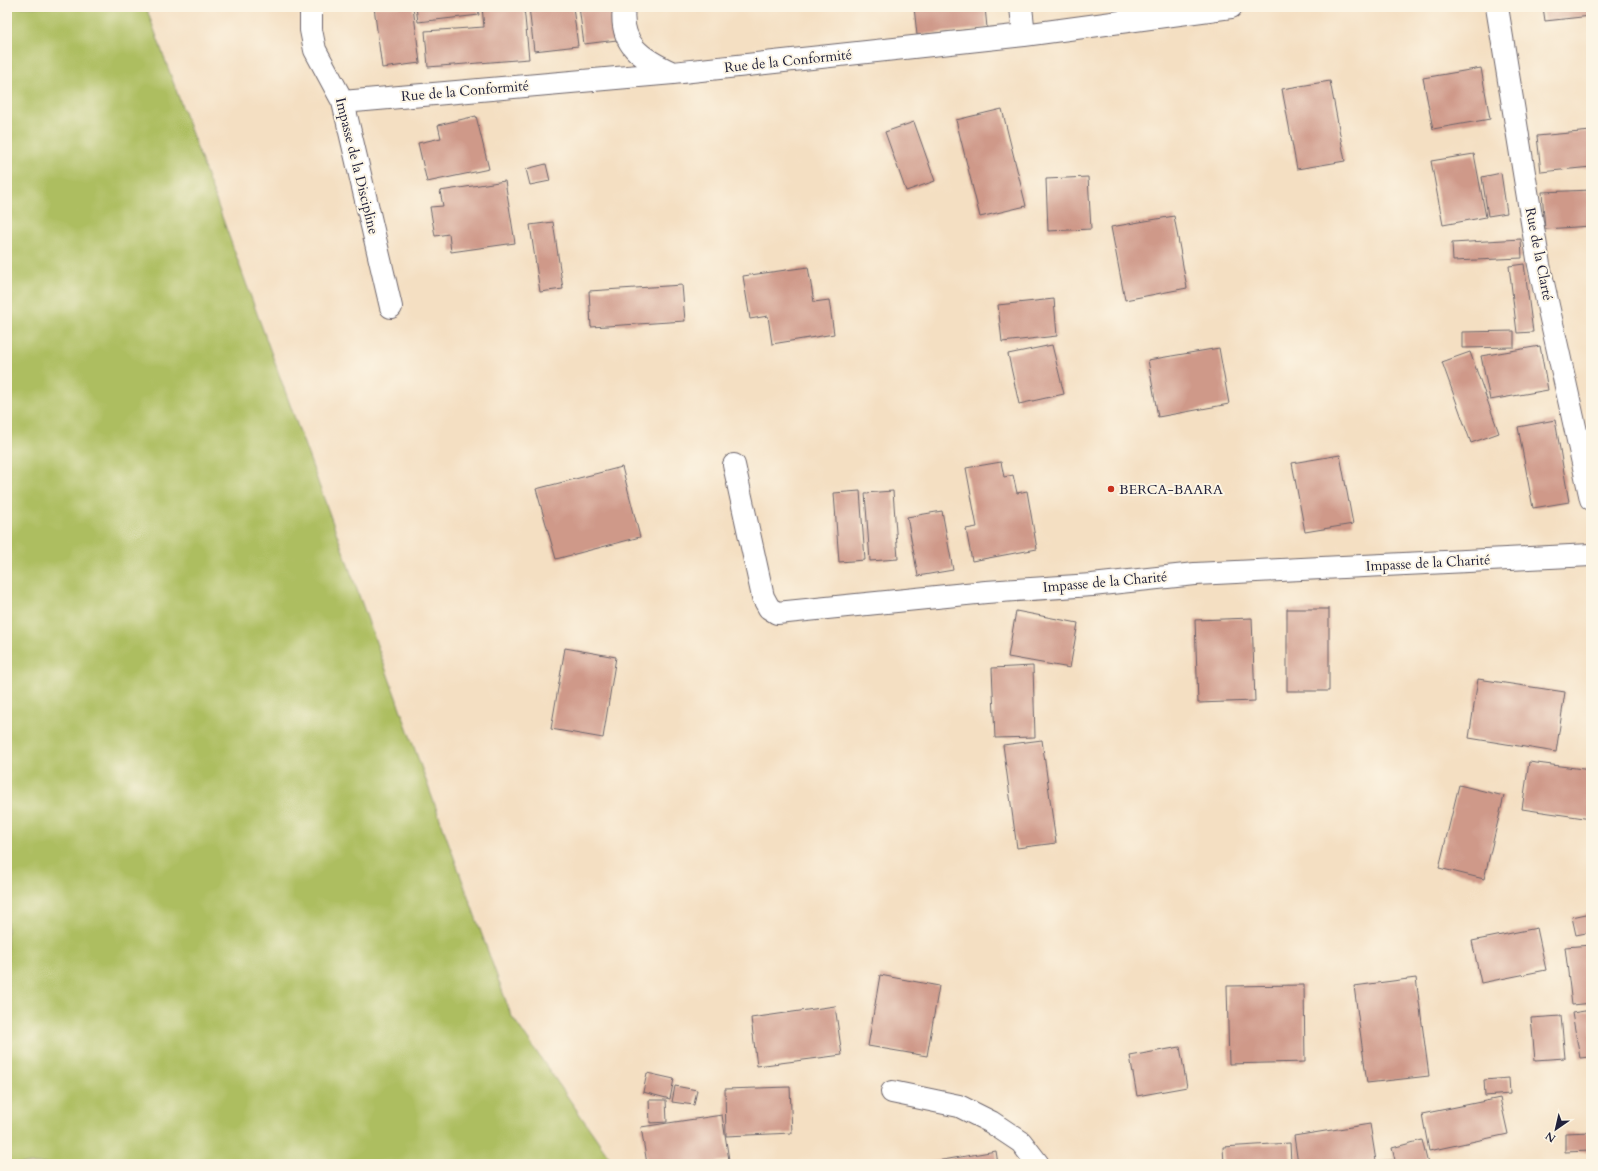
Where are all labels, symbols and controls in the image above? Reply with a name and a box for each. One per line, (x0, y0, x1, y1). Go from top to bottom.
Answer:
street label: Rue de la Conformité (723, 45, 853, 77)
street label: Rue de la Conformité (400, 76, 530, 106)
street label: Impasse de la Discipline (331, 96, 383, 236)
street label: Rue de la Clarté (1521, 206, 1557, 302)
place label: BERCA-BAARA (1119, 480, 1223, 499)
marker: BERCA-BAARA (1106, 484, 1116, 494)
street label: Impasse de la Charité (1365, 550, 1491, 576)
street label: Impasse de la Charité (1042, 567, 1168, 597)
north arrow (1536, 1109, 1576, 1149)
text: N (1542, 1128, 1559, 1146)

